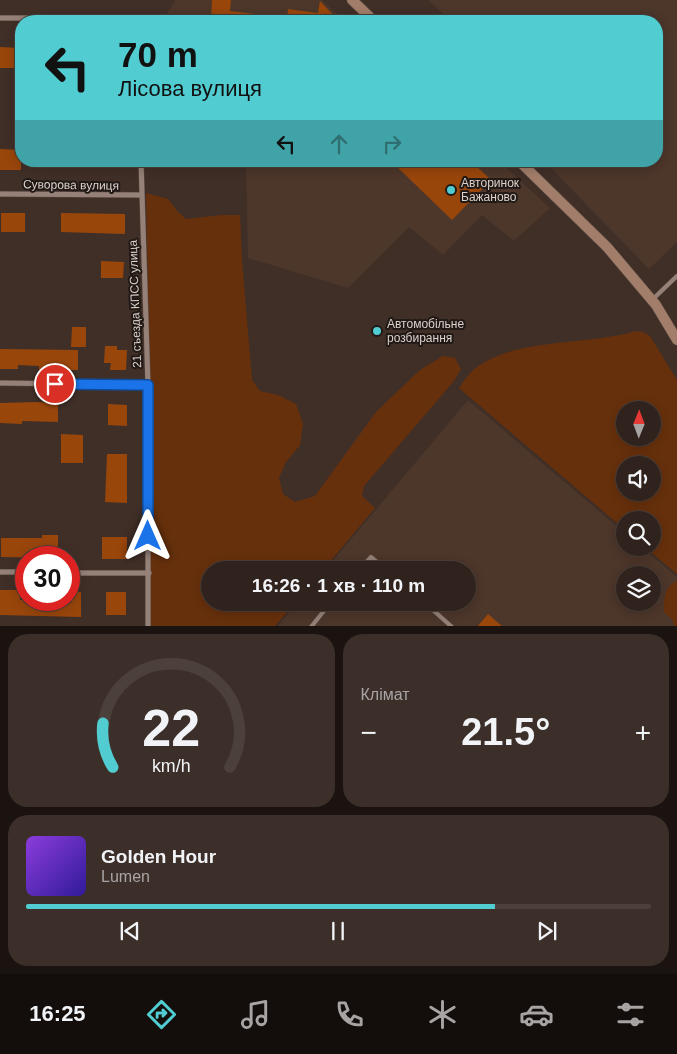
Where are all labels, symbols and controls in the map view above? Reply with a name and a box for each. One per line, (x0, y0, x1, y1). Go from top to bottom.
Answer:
icon: left (35, 35, 100, 100)
text: 70 m (118, 35, 198, 74)
text: Лісова вулиця (118, 76, 262, 101)
icon: left (272, 130, 300, 158)
icon: ahead (325, 130, 353, 158)
icon: right (378, 130, 406, 158)
place label: Авторинок Бажаново (461, 176, 520, 204)
street label: Суворова вулиця (23, 177, 119, 193)
marker: Авторинок Бажаново (445, 184, 457, 196)
street label: 21 съезда КПСС улица (126, 239, 144, 368)
place label: Автомобільне розбирання (387, 317, 464, 345)
marker: Автомобільне розбирання (371, 325, 383, 337)
pin (34, 363, 76, 405)
icon: arrive (41, 370, 69, 398)
north arrow (616, 401, 661, 446)
map controls (616, 401, 661, 611)
button: sound (616, 456, 661, 501)
position arrow (121, 509, 173, 561)
button: search (616, 511, 661, 556)
speed limit sign: 30 (15, 546, 80, 611)
button: layers (616, 566, 661, 611)
text: 16:26 · 1 хв · 110 m (252, 575, 425, 596)
text: Клімат (361, 686, 410, 703)
text: 22 (142, 699, 200, 757)
text: 21.5° (461, 711, 550, 753)
text: − (361, 717, 377, 748)
text: + (635, 717, 651, 748)
text: km/h (152, 756, 191, 776)
text: Golden Hour (101, 846, 216, 867)
text: Lumen (101, 868, 150, 885)
icon: previous (116, 917, 144, 945)
icon: pause (324, 917, 352, 945)
icon: next (533, 917, 561, 945)
icon: directions (144, 997, 179, 1032)
icon: music (238, 997, 273, 1032)
icon: phone (332, 997, 367, 1032)
icon: climate (425, 997, 460, 1032)
icon: car (519, 997, 554, 1032)
icon: filters (613, 997, 648, 1032)
text: 16:25 (29, 1001, 86, 1026)

